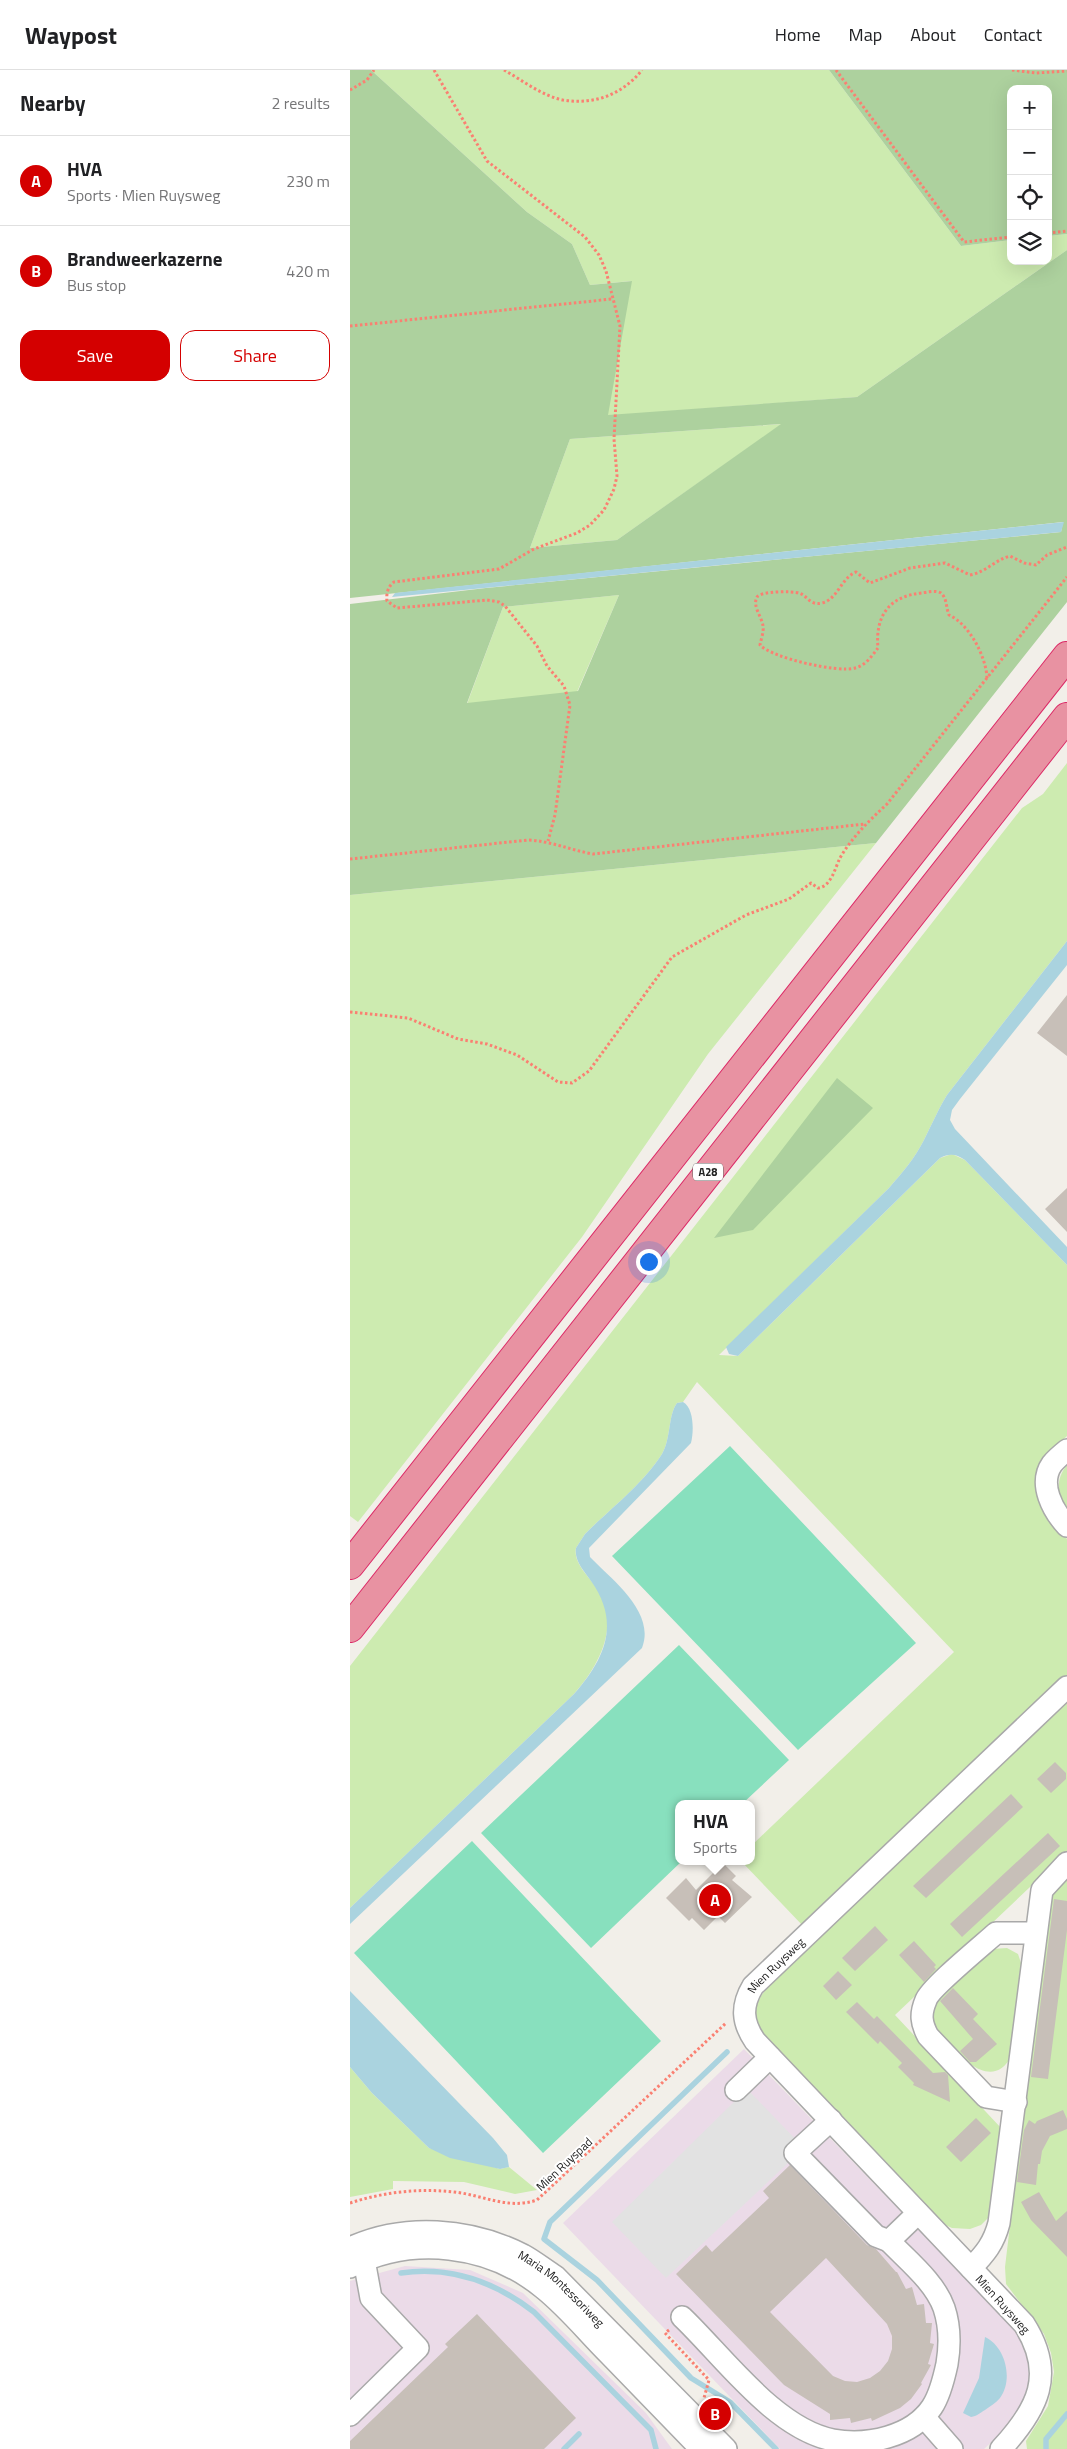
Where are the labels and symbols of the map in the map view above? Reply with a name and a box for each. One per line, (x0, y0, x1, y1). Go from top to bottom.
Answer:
road number: A28 (693, 1164, 723, 1180)
your location (636, 1249, 662, 1275)
pin: A (699, 1881, 731, 1919)
street label: Mien Ruysweg (741, 1933, 809, 1997)
street label: Mien Ruyspad (531, 2133, 597, 2195)
street label: Maria Montessoriweg (515, 2245, 610, 2331)
street label: Mien Ruysweg (971, 2270, 1035, 2338)
pin: B (699, 2395, 731, 2433)

